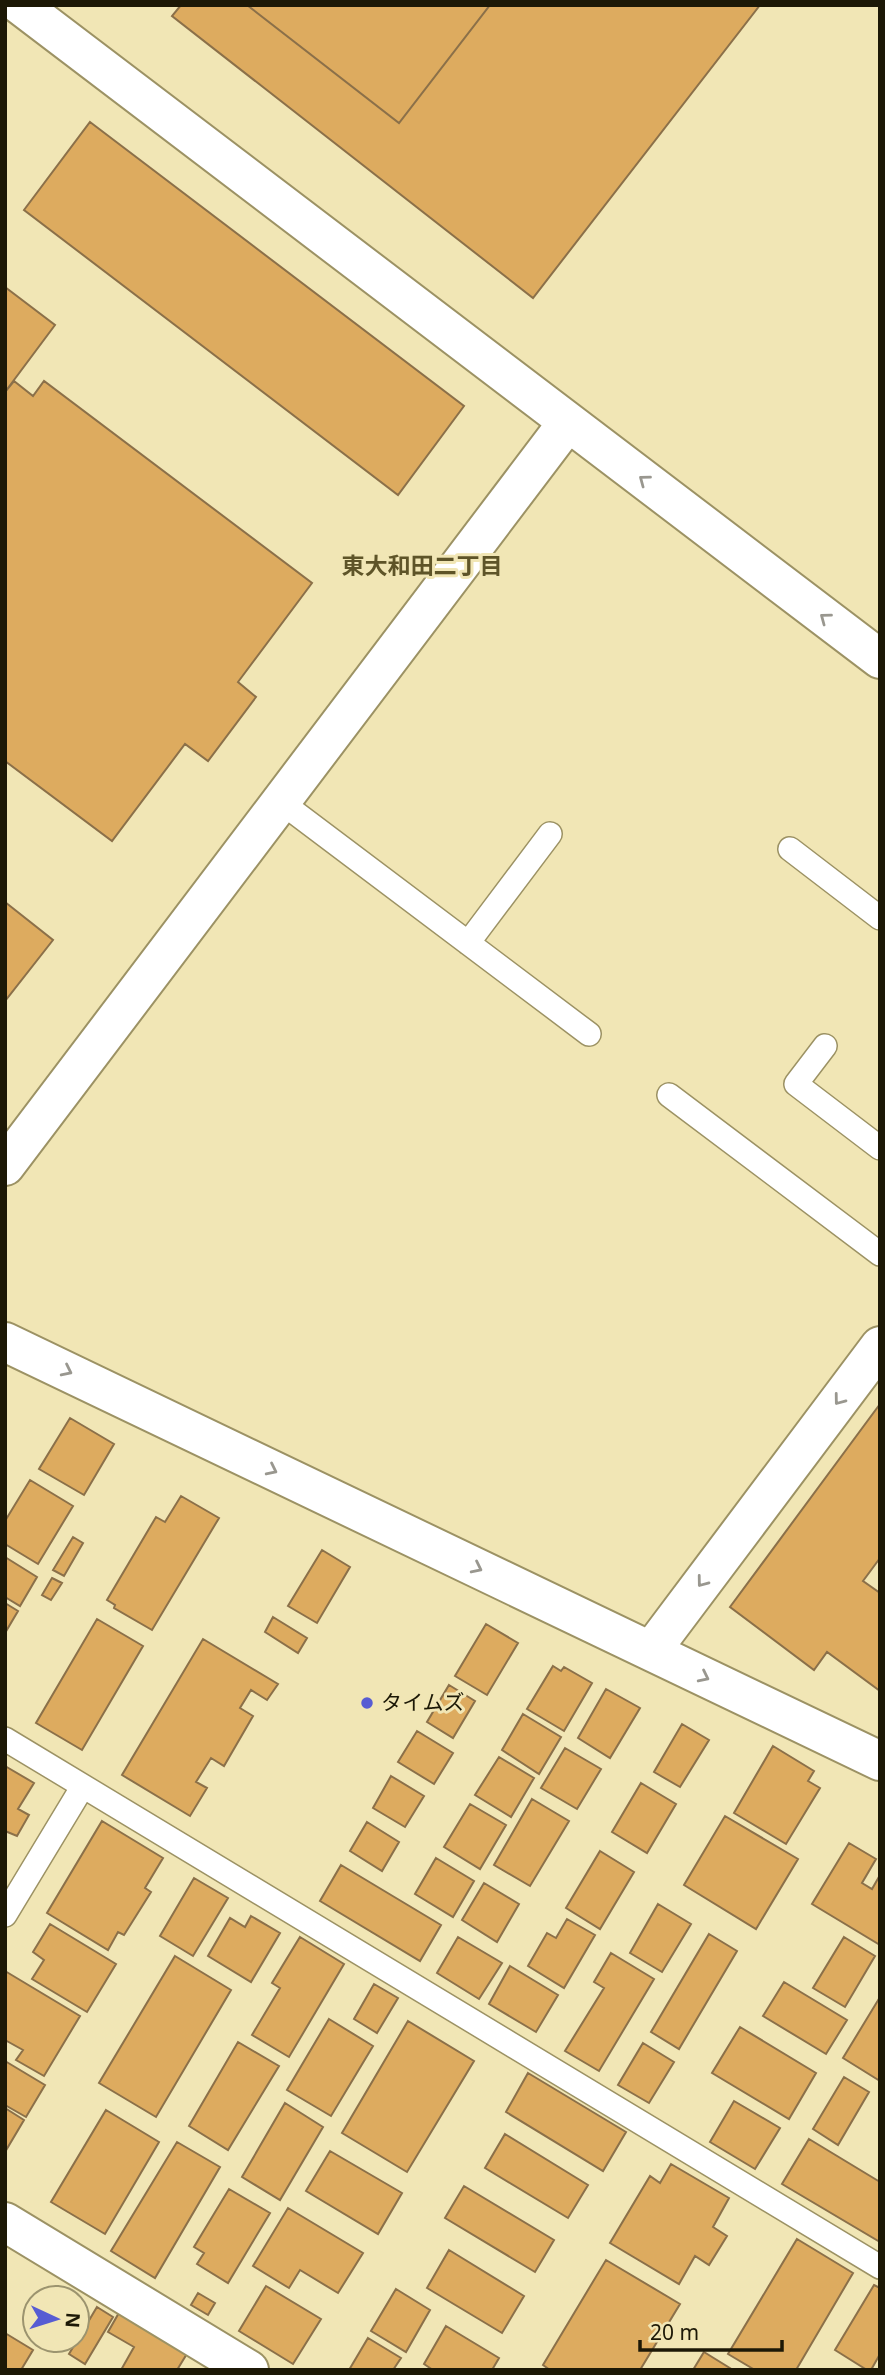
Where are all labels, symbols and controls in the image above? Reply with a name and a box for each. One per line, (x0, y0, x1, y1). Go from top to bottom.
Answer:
one-way arrow (640, 475, 652, 488)
district label: 東大和田二丁目 (342, 549, 503, 581)
one-way arrow (821, 613, 833, 626)
one-way arrow (60, 1363, 72, 1377)
one-way arrow (834, 1393, 847, 1405)
one-way arrow (265, 1461, 277, 1475)
one-way arrow (470, 1560, 482, 1574)
one-way arrow (698, 1575, 711, 1587)
one-way arrow (697, 1668, 709, 1682)
place label: タイムズ (381, 1688, 465, 1716)
marker: タイムズ (359, 1695, 375, 1711)
north arrow (21, 2284, 91, 2354)
scale bar (640, 2308, 782, 2352)
text: N (59, 2312, 86, 2329)
text: 20 m (650, 2318, 699, 2346)

